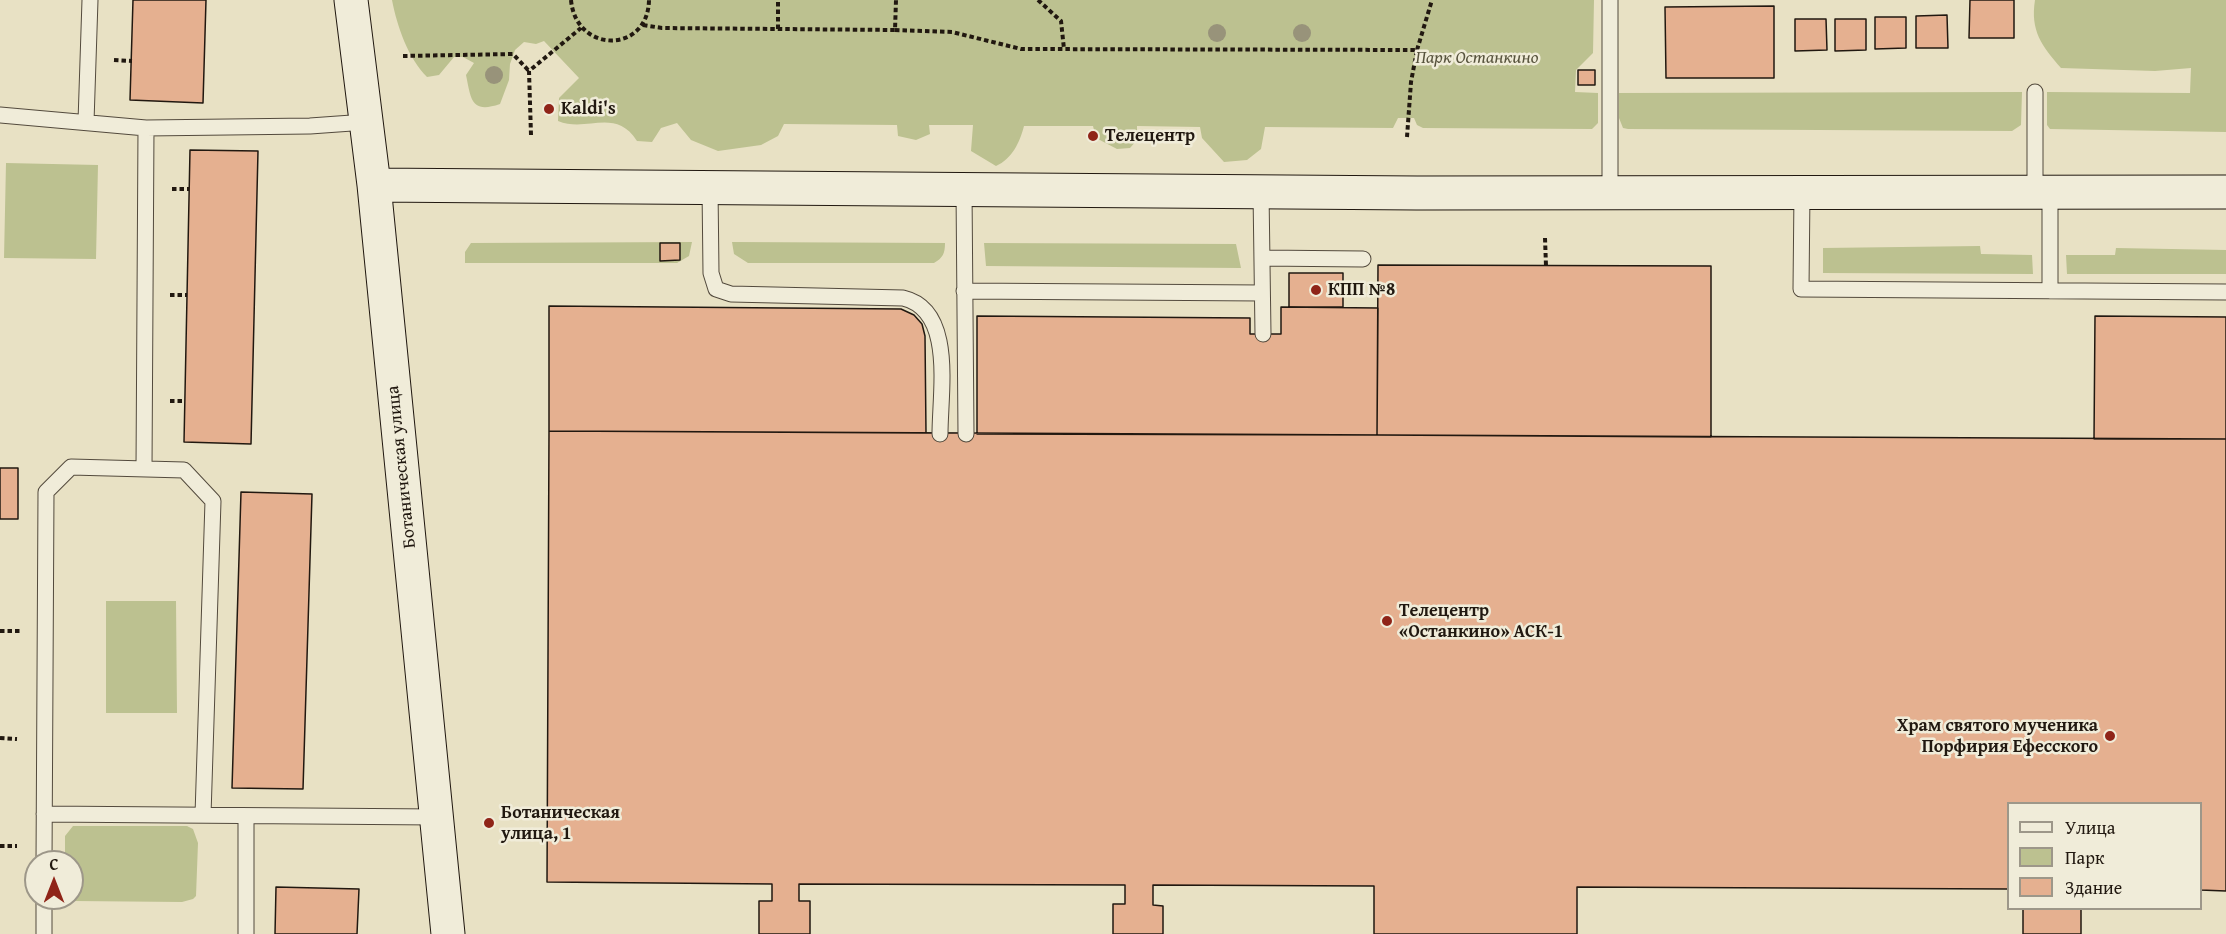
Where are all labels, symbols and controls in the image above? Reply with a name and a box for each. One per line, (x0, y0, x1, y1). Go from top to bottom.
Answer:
park label: Парк Останкино (1416, 47, 1538, 69)
place label: Kaldi's (561, 98, 616, 120)
marker: Kaldi's (542, 102, 556, 116)
place label: Телецентр (1105, 125, 1195, 147)
marker: Телецентр (1086, 129, 1100, 143)
place label: КПП №8 (1328, 279, 1395, 301)
marker: КПП №8 (1309, 283, 1323, 297)
street label: Ботаническая улица (383, 385, 421, 549)
place label: Телецентр «Останкино» АСК-1 (1399, 600, 1563, 642)
marker: Телецентр «Останкино» АСК-1 (1380, 614, 1394, 628)
place label: Храм святого мученика Порфирия Ефесского (1897, 715, 2098, 758)
marker: Храм святого мученика Порфирия Ефесского (2103, 729, 2117, 743)
place label: Ботаническая улица, 1 (501, 802, 620, 844)
legend (2007, 802, 2202, 910)
text: Улица (2065, 814, 2115, 841)
marker: Ботаническая улица, 1 (482, 816, 496, 830)
text: Парк (2065, 844, 2104, 871)
north arrow (24, 850, 84, 910)
text: С (49, 852, 59, 876)
text: Здание (2065, 874, 2122, 901)

